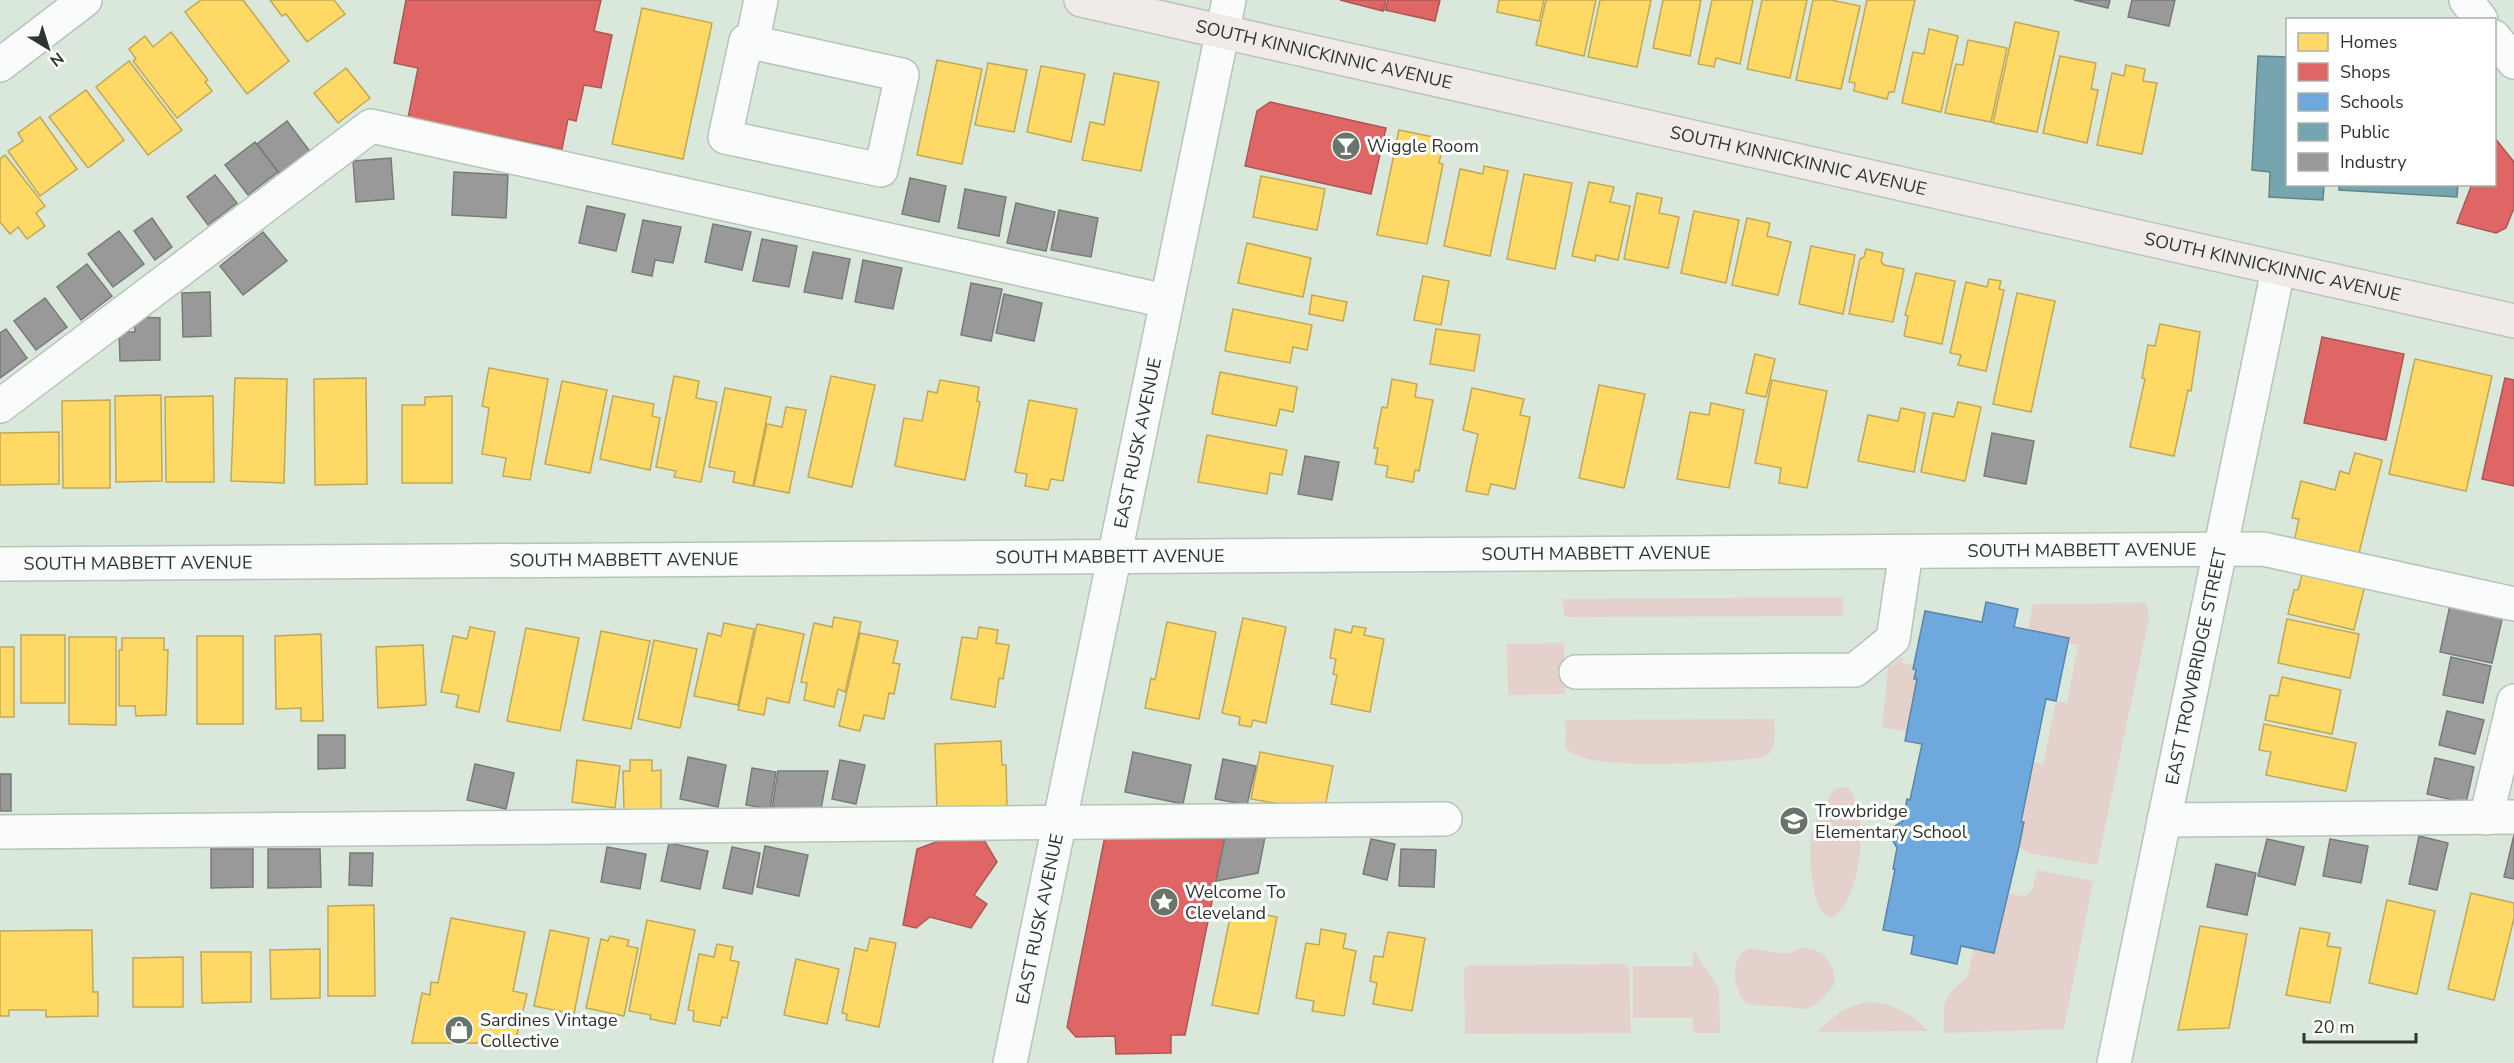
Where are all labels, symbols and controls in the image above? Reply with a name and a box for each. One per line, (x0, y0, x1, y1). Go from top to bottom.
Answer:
street label: SOUTH KINNICKINNIC AVENUE (1193, 14, 1455, 95)
north arrow (18, 18, 78, 78)
legend (2286, 18, 2496, 186)
text: Homes (2340, 30, 2397, 54)
text: N (45, 47, 68, 71)
text: Shops (2340, 60, 2390, 84)
text: Schools (2340, 90, 2404, 114)
street label: SOUTH KINNICKINNIC AVENUE (1668, 120, 1929, 201)
text: Public (2340, 120, 2390, 144)
bar icon: Wiggle Room (1330, 130, 1362, 162)
place label: Wiggle Room (1367, 134, 1479, 158)
text: Industry (2340, 150, 2407, 174)
street label: SOUTH KINNICKINNIC AVENUE (2142, 227, 2403, 307)
street label: EAST RUSK AVENUE (1108, 356, 1167, 530)
street label: SOUTH MABBETT AVENUE (1967, 537, 2196, 563)
street label: SOUTH MABBETT AVENUE (1481, 541, 1710, 566)
street label: SOUTH MABBETT AVENUE (995, 544, 1224, 569)
street label: EAST TROWBRIDGE STREET (2160, 546, 2232, 787)
street label: SOUTH MABBETT AVENUE (509, 547, 738, 573)
street label: SOUTH MABBETT AVENUE (24, 550, 252, 576)
place label: Trowbridge Elementary School (1815, 799, 1968, 844)
school or university icon: Trowbridge Elementary School (1778, 805, 1810, 837)
street label: EAST RUSK AVENUE (1010, 832, 1069, 1006)
place label: Welcome To Cleveland (1185, 880, 1286, 925)
place icon: Welcome To Cleveland (1148, 886, 1180, 918)
scale bar (2304, 1006, 2416, 1044)
place label: Sardines Vintage Collective (480, 1008, 617, 1053)
shop icon: Sardines Vintage Collective (443, 1014, 475, 1046)
text: 20 m (2313, 1015, 2355, 1039)

